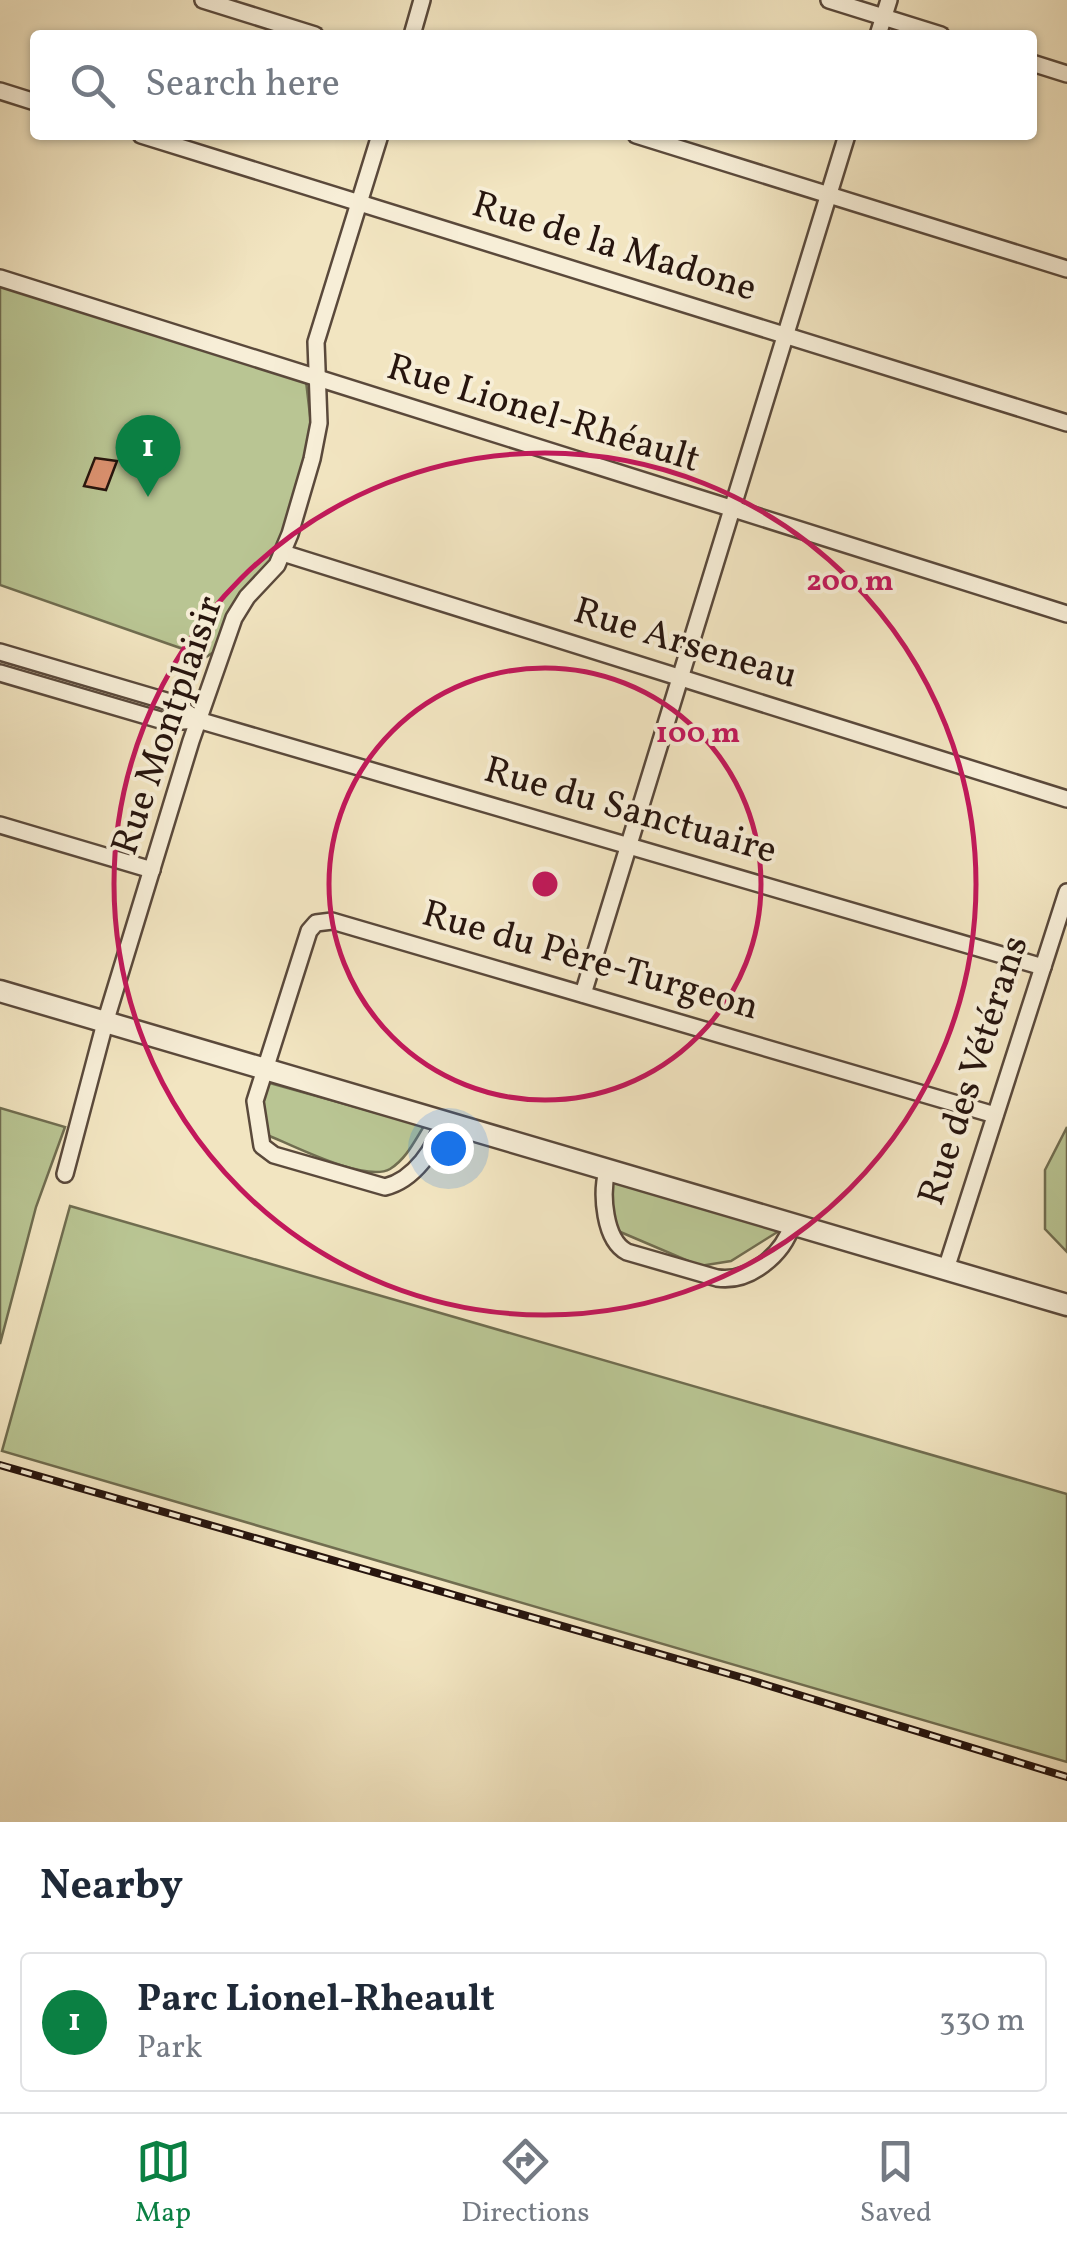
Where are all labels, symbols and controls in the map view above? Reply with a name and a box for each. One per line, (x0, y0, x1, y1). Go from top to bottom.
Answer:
search box (30, 30, 1037, 140)
icon: search (65, 58, 120, 113)
text: Search here (145, 59, 340, 112)
street label: Rue de la Madone (465, 180, 763, 316)
street label: Rue Lionel-Rhéault (380, 342, 706, 488)
pin: 1 (116, 414, 180, 497)
text: 200 m (806, 561, 894, 603)
street label: Rue Arseneau (567, 586, 803, 704)
street label: Rue Montplaisir (100, 589, 238, 863)
text: 100 m (656, 713, 740, 755)
street label: Rue du Sanctuaire (477, 745, 783, 879)
centre of rings (527, 866, 563, 902)
street label: Rue du Père-Turgeon (416, 889, 764, 1035)
street label: Rue des Vétérans (906, 929, 1044, 1213)
your location (423, 1123, 474, 1174)
text: Nearby (40, 1858, 183, 1917)
text: Parc Lionel-Rheault (137, 1974, 495, 2027)
text: 1 (68, 2000, 81, 2044)
text: 330 m (939, 2000, 1025, 2044)
text: Park (137, 2027, 202, 2071)
tab: Map (135, 2134, 191, 2233)
tab: Directions (461, 2134, 590, 2233)
tab: Saved (860, 2134, 932, 2233)

